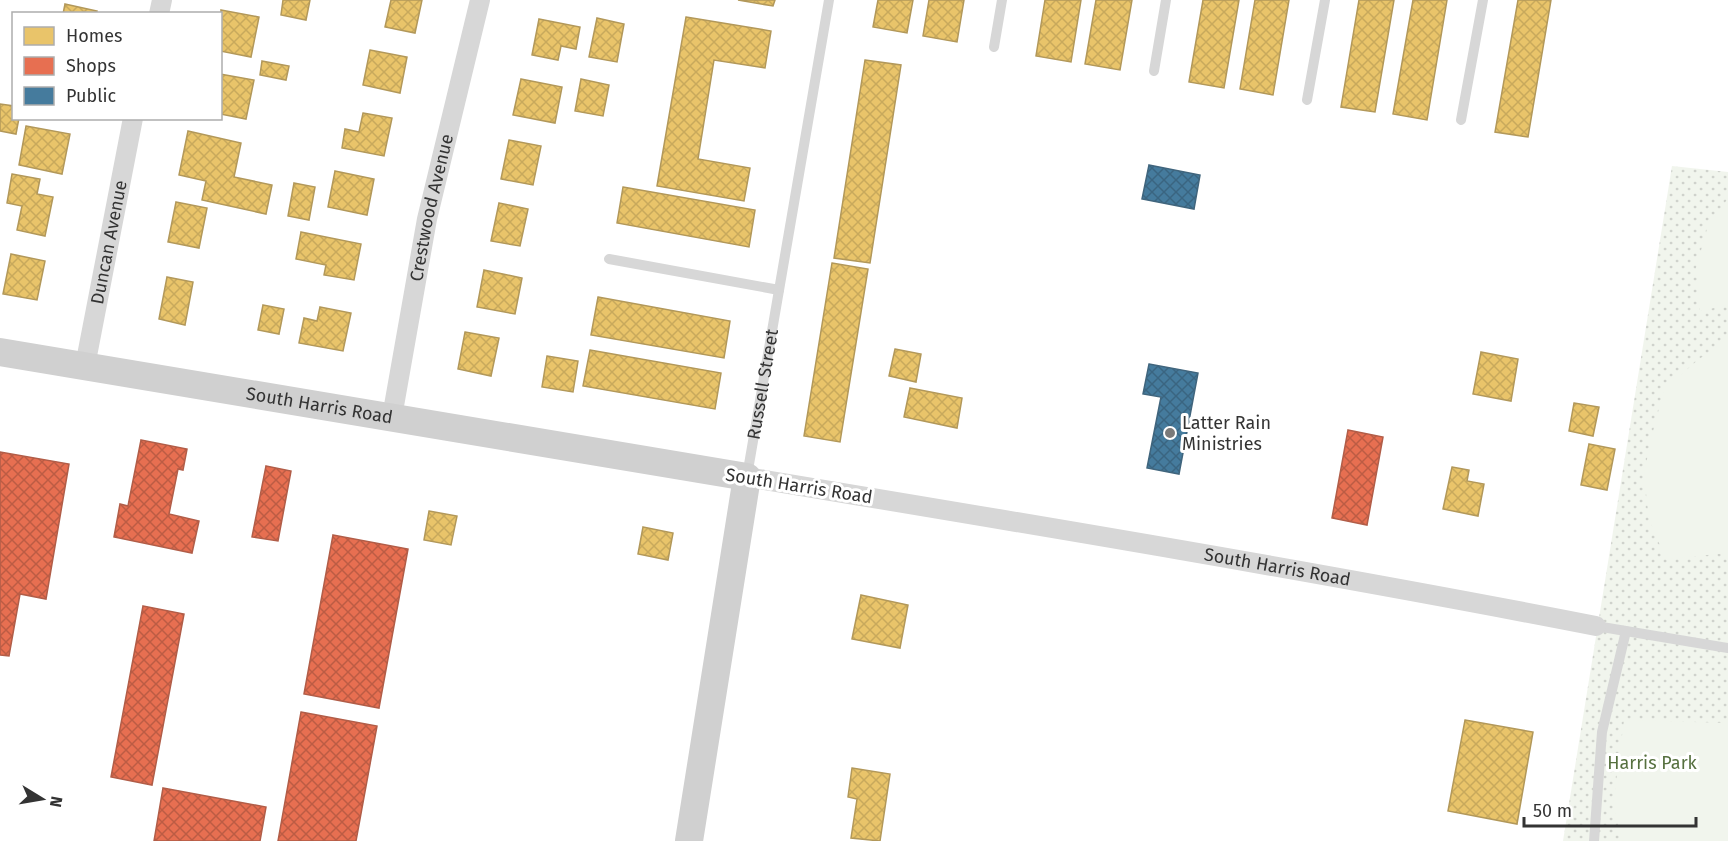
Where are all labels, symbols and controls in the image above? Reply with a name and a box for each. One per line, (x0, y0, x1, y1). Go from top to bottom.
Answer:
legend (12, 12, 222, 120)
text: Homes (66, 25, 122, 47)
text: Shops (66, 55, 116, 77)
text: Public (66, 85, 116, 107)
street label: Crestwood Avenue (405, 132, 458, 283)
street label: Duncan Avenue (86, 178, 132, 306)
street label: Russell Street (742, 327, 783, 441)
street label: South Harris Road (245, 382, 395, 429)
place label: Latter Rain Ministries (1182, 412, 1271, 455)
marker: Latter Rain Ministries (1163, 426, 1177, 440)
street label: South Harris Road (724, 464, 874, 508)
street label: South Harris Road (1202, 543, 1352, 591)
park label: Harris Park (1607, 752, 1698, 774)
north arrow (12, 769, 72, 829)
scale bar (1524, 790, 1696, 828)
text: N (46, 795, 67, 809)
text: 50 m (1533, 800, 1572, 822)

